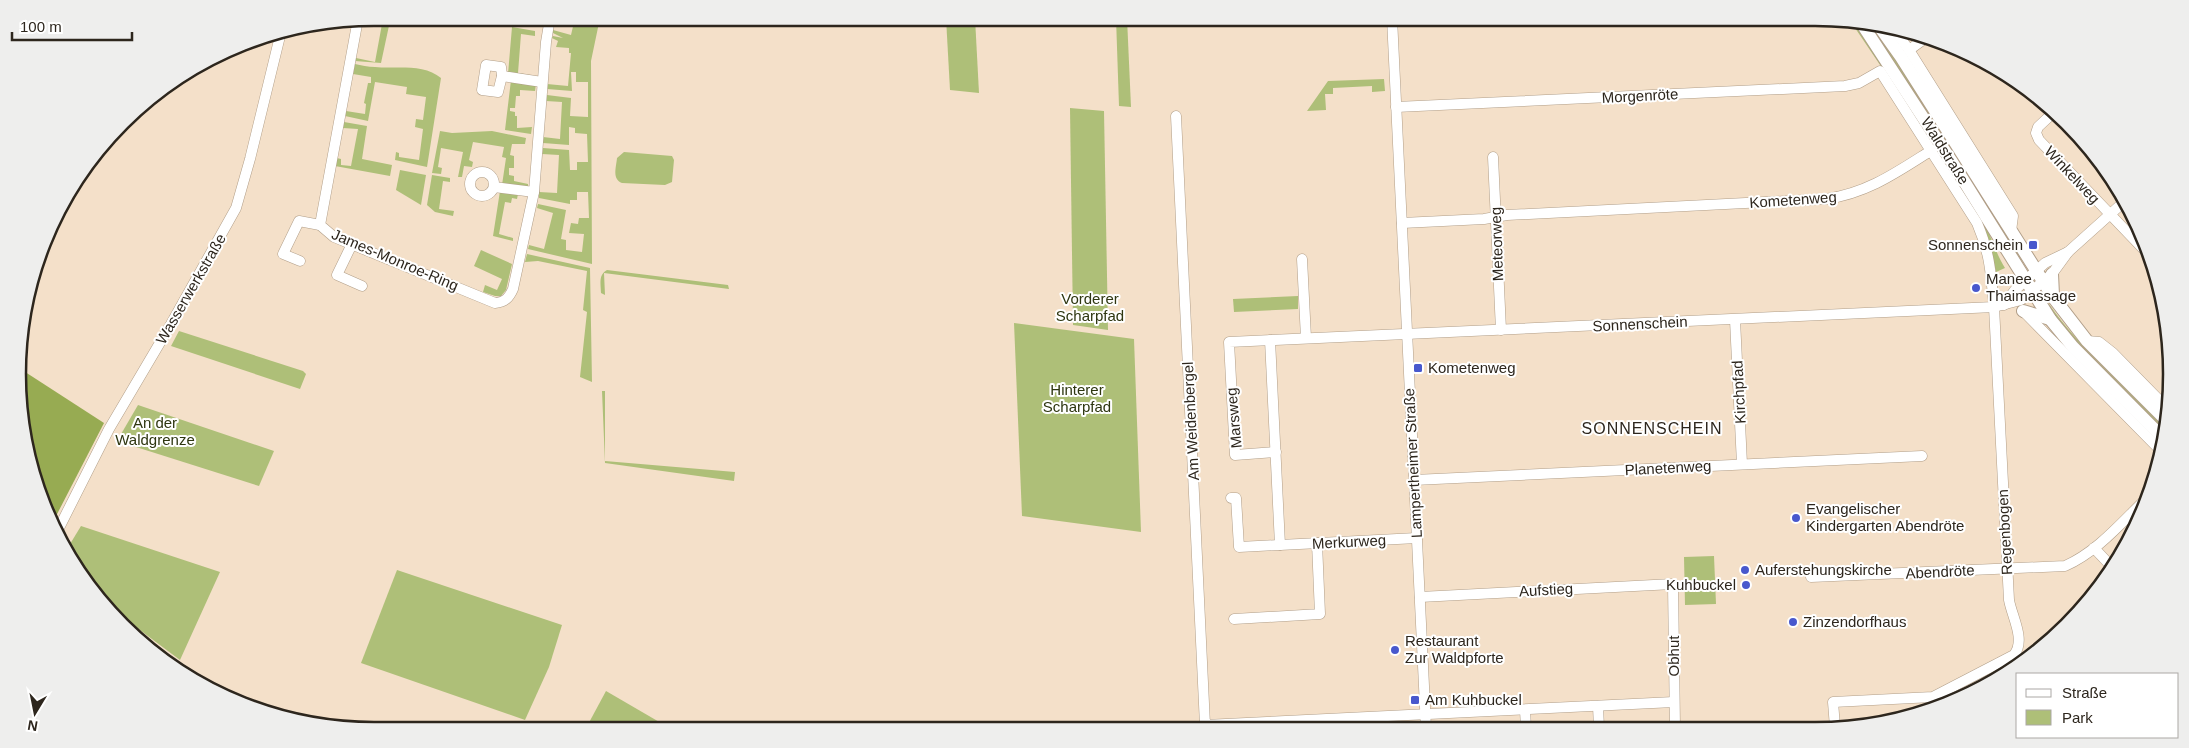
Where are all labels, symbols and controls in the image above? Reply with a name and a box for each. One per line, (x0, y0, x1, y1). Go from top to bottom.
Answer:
scale bar (12, 10, 132, 42)
text: 100 m (20, 18, 62, 35)
street label: Morgenröte (1601, 85, 1679, 106)
street label: Waldstraße (1918, 114, 1973, 188)
street label: Winkelweg (2041, 142, 2103, 207)
street label: Kometenweg (1749, 188, 1837, 211)
street label: Meteorweg (1487, 207, 1506, 281)
street label: James-Monroe-Ring (329, 225, 461, 294)
street label: Wasserwerkstraße (152, 231, 229, 347)
place label: Sonnenschein (1928, 236, 2023, 253)
marker: Sonnenschein (2027, 239, 2039, 251)
place label: Manee Thaimassage (1986, 270, 2076, 304)
marker: Manee Thaimassage (1970, 282, 1982, 294)
park label: Vorderer Scharpfad (1056, 290, 1124, 324)
street label: Sonnenschein (1592, 313, 1688, 334)
place label: Kometenweg (1428, 359, 1516, 376)
street label: Kirchpfad (1728, 360, 1749, 424)
street label: Am Weidenbergel (1179, 361, 1202, 481)
marker: Kometenweg (1412, 362, 1424, 374)
park label: Hinterer Scharpfad (1043, 381, 1111, 415)
street label: Marsweg (1222, 387, 1245, 449)
street label: Lampertheimer Straße (1400, 388, 1425, 538)
park label: An der Waldgrenze (115, 414, 195, 448)
district label: SONNENSCHEIN (1582, 420, 1722, 437)
street label: Planetenweg (1624, 457, 1712, 478)
street label: Regenbogen (1994, 489, 2015, 575)
place label: Evangelischer Kindergarten Abendröte (1806, 500, 1964, 534)
marker: Evangelischer Kindergarten Abendröte (1790, 512, 1802, 524)
street label: Merkurweg (1311, 531, 1386, 552)
place label: Auferstehungskirche (1755, 561, 1892, 578)
street label: Abendröte (1905, 561, 1975, 582)
marker: Auferstehungskirche (1739, 564, 1751, 576)
place label: Kuhbuckel (1666, 576, 1736, 593)
marker: Kuhbuckel (1740, 579, 1752, 591)
street label: Aufstieg (1518, 580, 1573, 599)
place label: Zinzendorfhaus (1803, 613, 1906, 630)
marker: Zinzendorfhaus (1787, 616, 1799, 628)
place label: Restaurant Zur Waldpforte (1405, 632, 1504, 666)
street label: Obhut (1665, 635, 1682, 676)
marker: Restaurant Zur Waldpforte (1389, 644, 1401, 656)
legend (2016, 673, 2179, 738)
text: Straße (2062, 684, 2107, 701)
north arrow (10, 688, 60, 738)
place label: Am Kuhbuckel (1425, 691, 1522, 708)
marker: Am Kuhbuckel (1409, 694, 1421, 706)
text: Park (2062, 709, 2093, 726)
text: N (26, 717, 39, 735)

